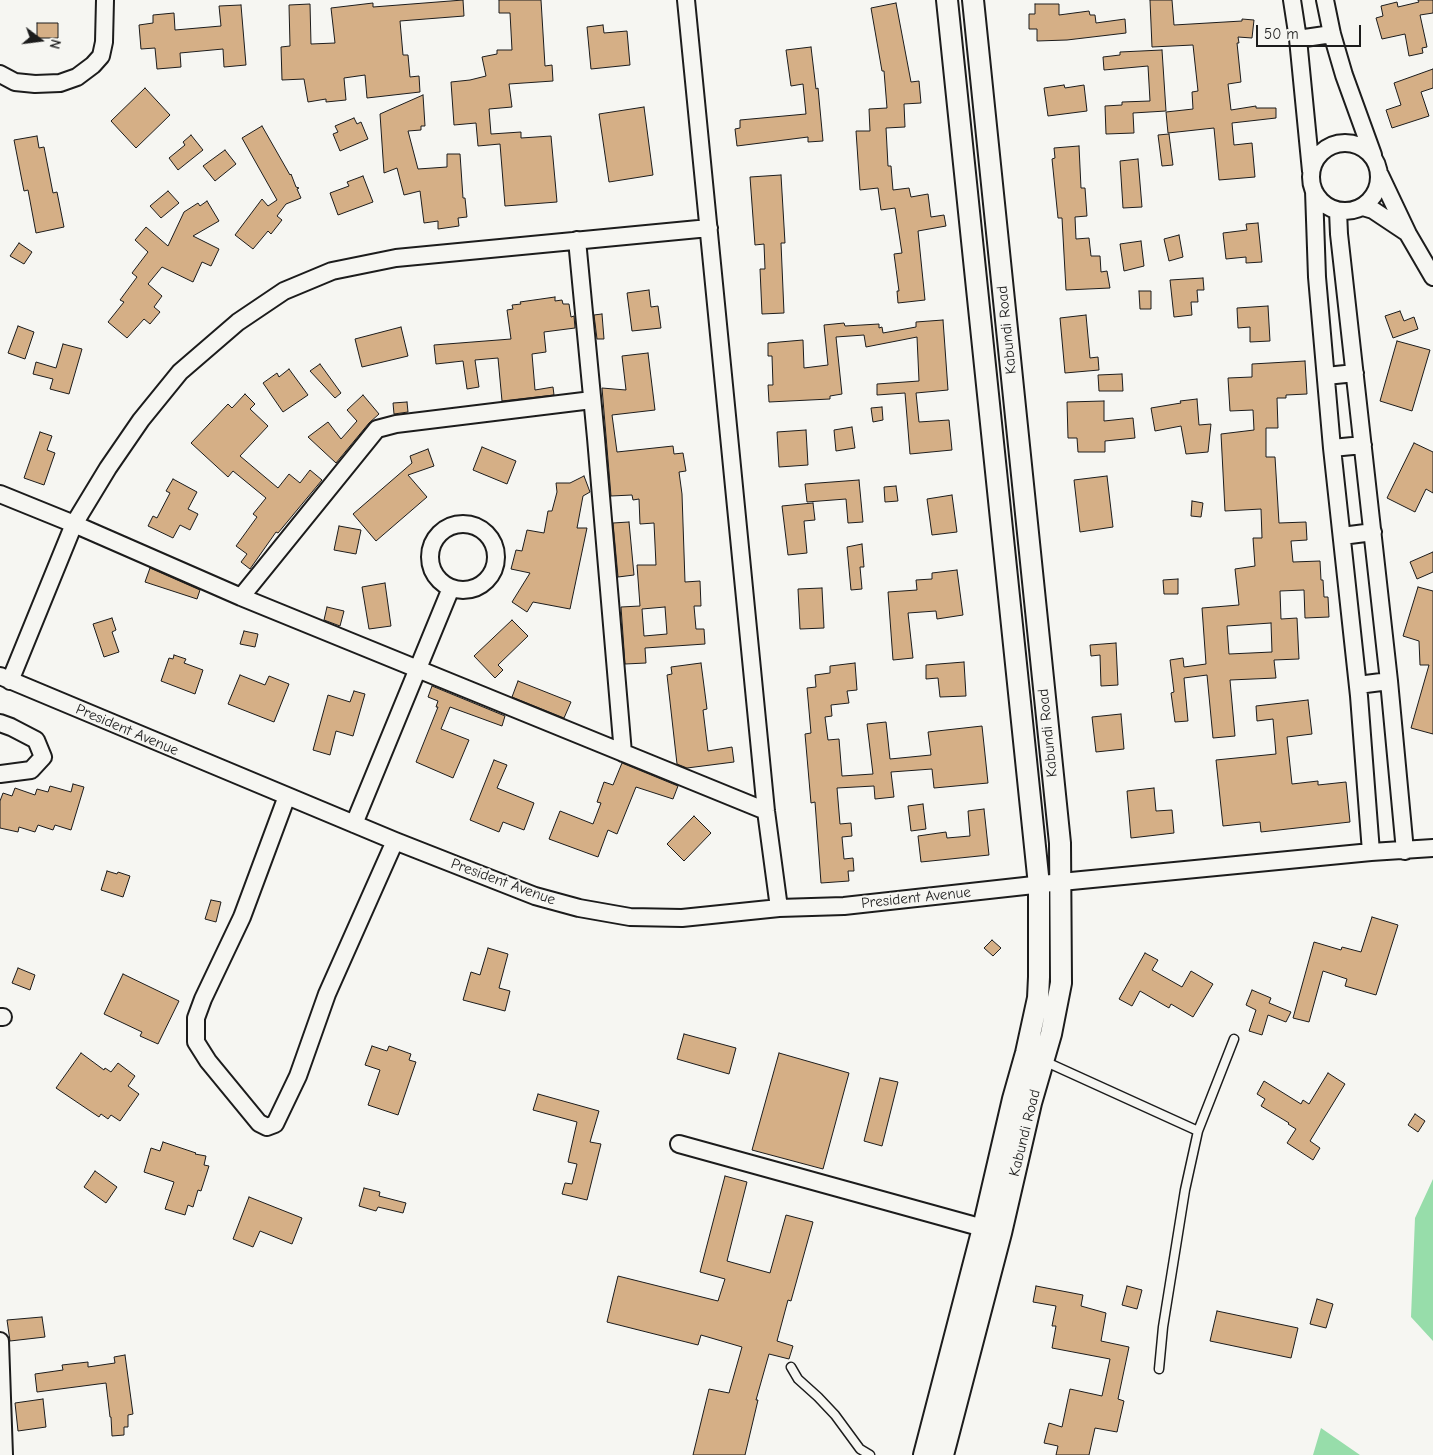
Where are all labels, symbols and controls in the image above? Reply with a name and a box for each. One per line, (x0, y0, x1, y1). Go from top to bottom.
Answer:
north arrow (15, 15, 65, 65)
scale bar (1258, 15, 1363, 47)
text: 50 m (1264, 25, 1299, 43)
text: N (46, 37, 64, 51)
street label: Kabundi Road (993, 285, 1021, 375)
street label: Kabundi Road (1034, 688, 1062, 778)
street label: President Avenue (73, 700, 181, 760)
street label: President Avenue (448, 855, 558, 909)
street label: President Avenue (860, 883, 972, 913)
street label: Kabundi Road (1006, 1088, 1044, 1178)

